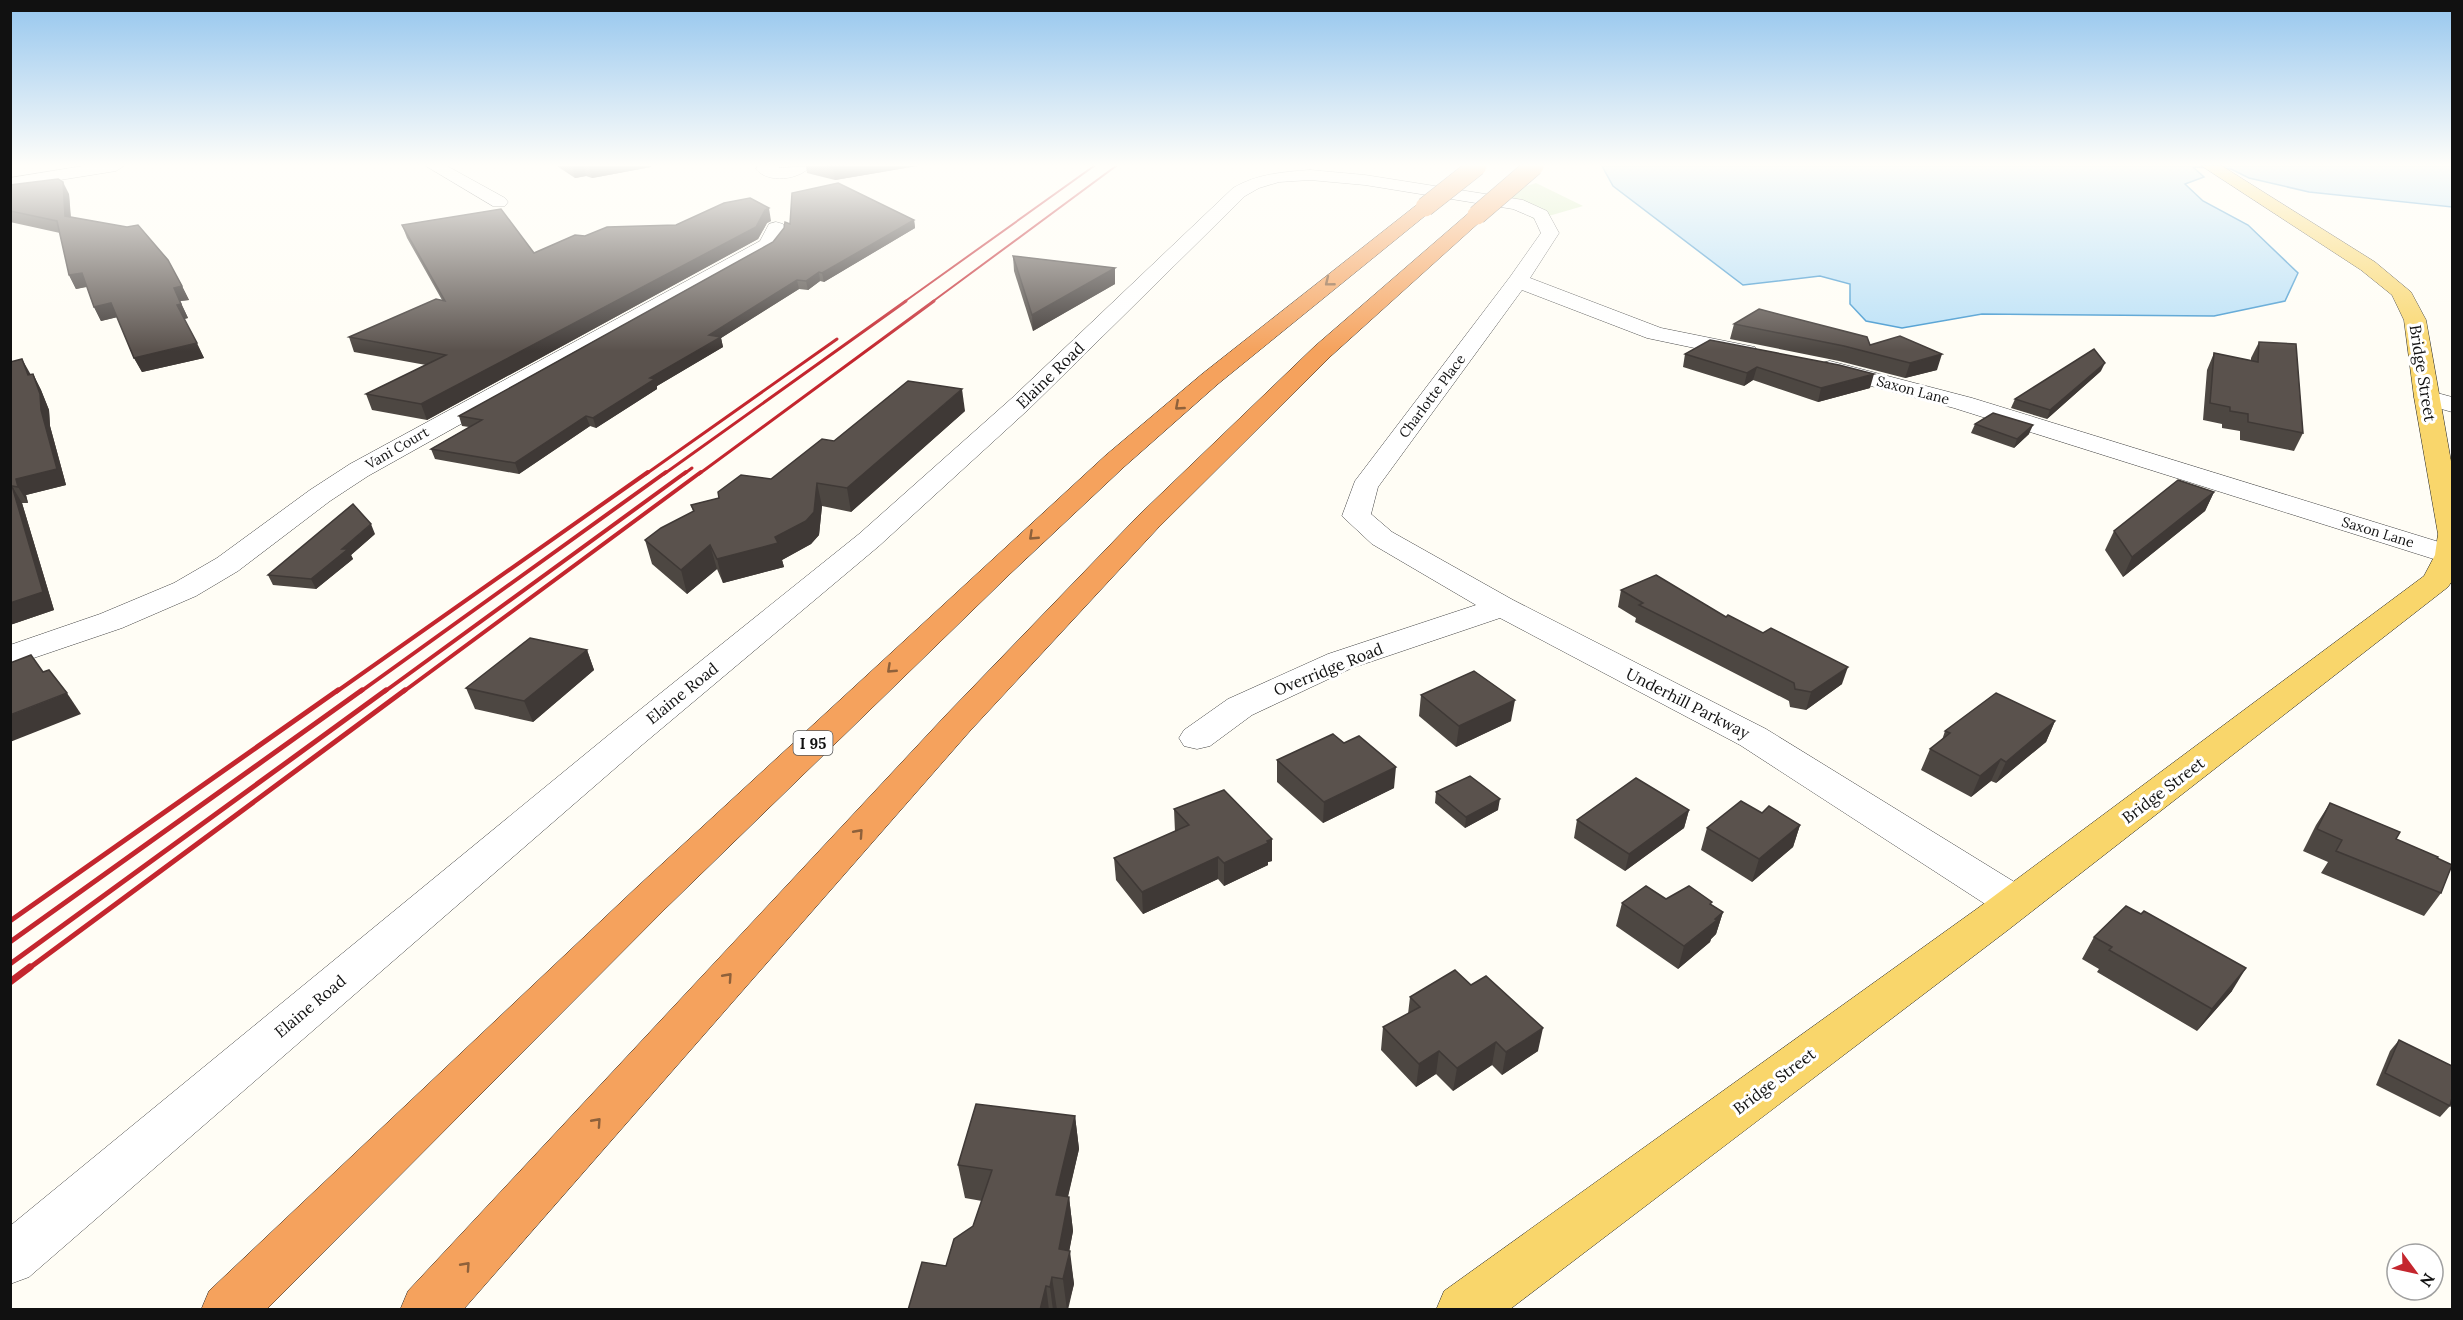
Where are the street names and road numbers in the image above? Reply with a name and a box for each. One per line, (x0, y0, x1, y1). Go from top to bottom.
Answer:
street label: Bridge Street (2405, 323, 2441, 424)
street label: Elaine Road (1012, 337, 1088, 412)
street label: Charlotte Place (1395, 350, 1470, 441)
street label: Saxon Lane (1875, 372, 1952, 408)
street label: Vani Court (361, 422, 432, 474)
street label: Saxon Lane (2340, 512, 2417, 552)
street label: Overridge Road (1270, 638, 1386, 700)
street label: Elaine Road (642, 658, 722, 728)
street label: Underhill Parkway (1623, 663, 1754, 743)
road number: I 95 (794, 731, 832, 755)
street label: Bridge Street (2118, 752, 2209, 827)
street label: Elaine Road (270, 970, 350, 1042)
street label: Bridge Street (1729, 1043, 1820, 1118)

